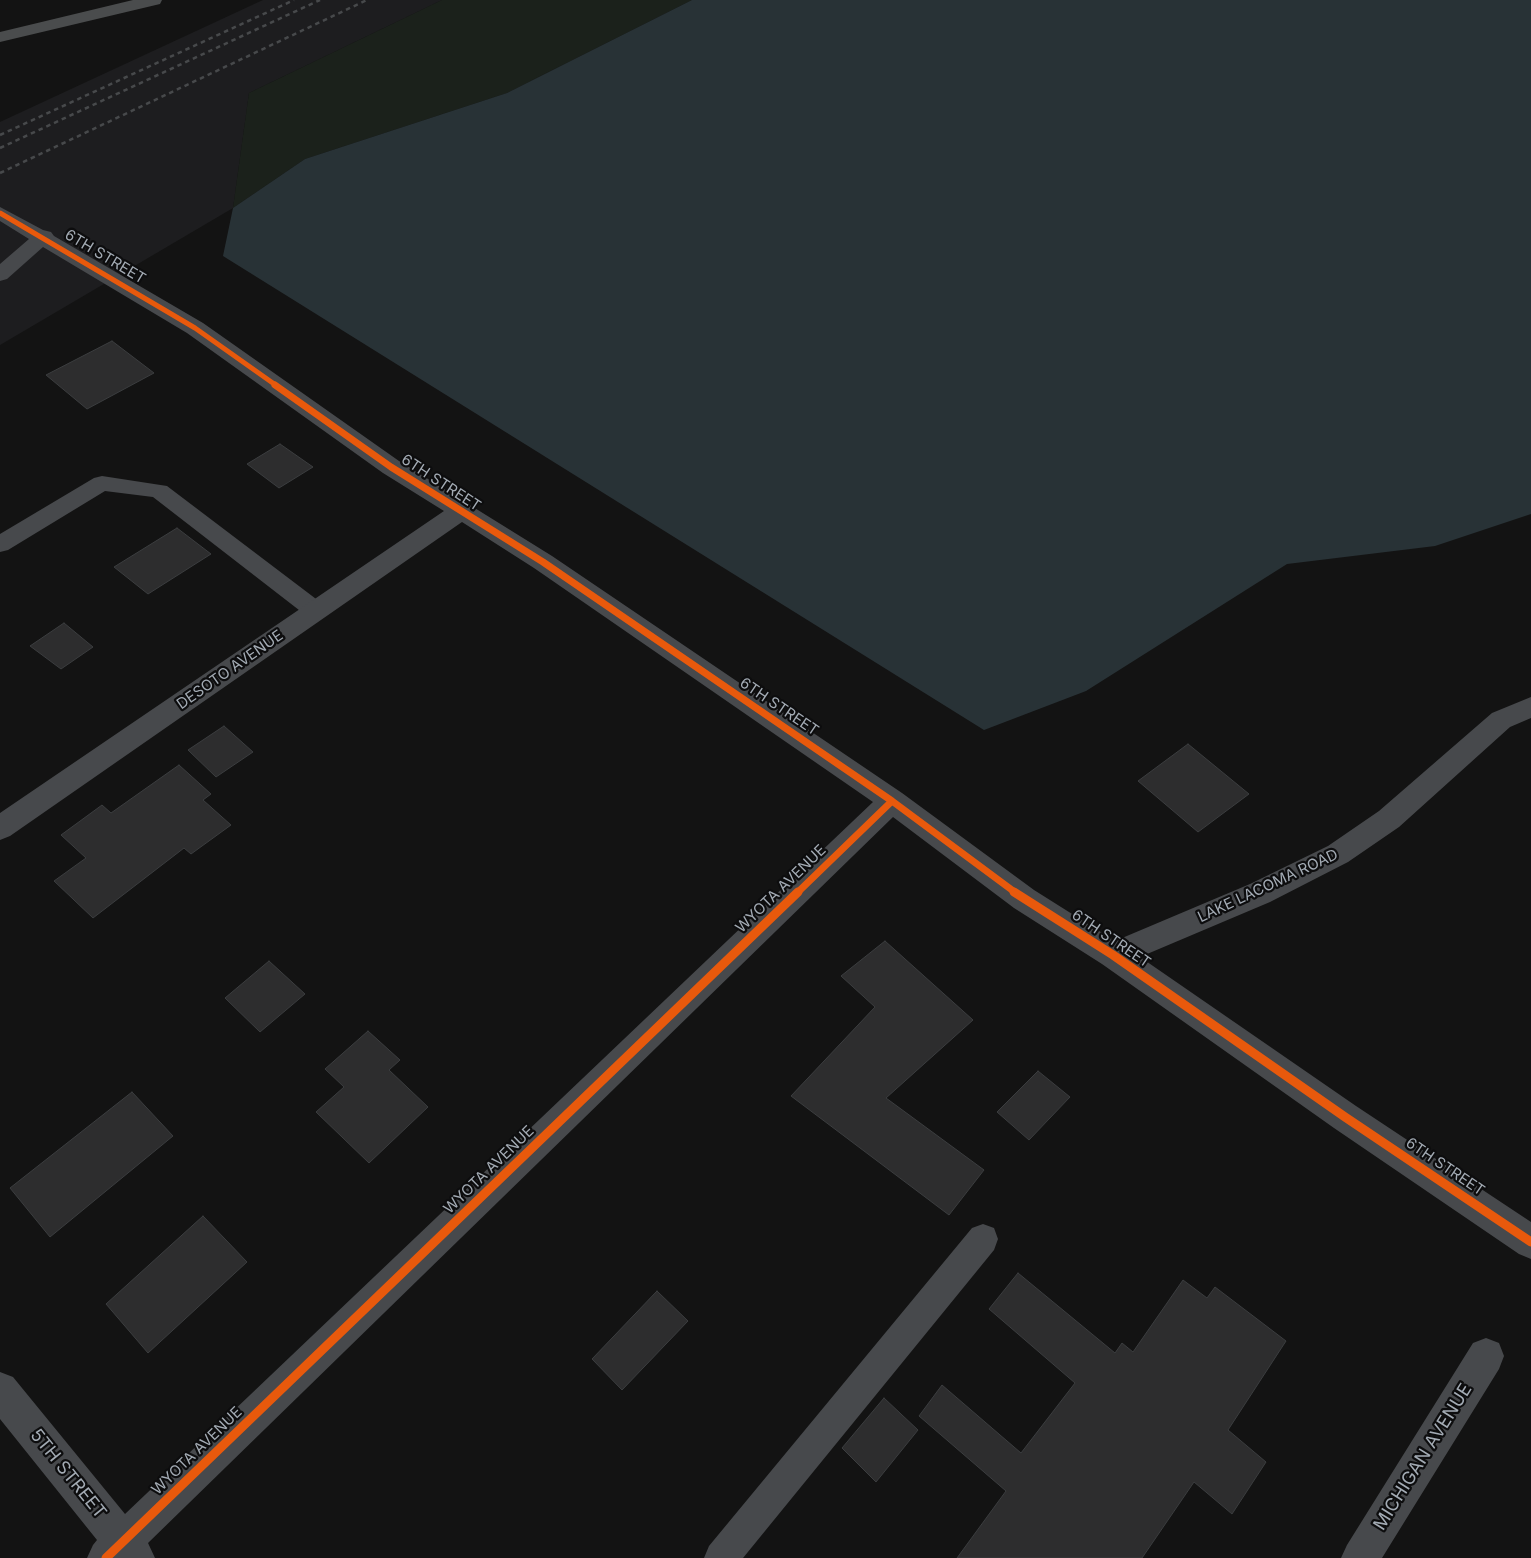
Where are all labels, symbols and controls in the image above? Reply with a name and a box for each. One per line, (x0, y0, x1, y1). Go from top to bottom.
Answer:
street label: 6TH STREET (61, 226, 149, 288)
street label: 6TH STREET (398, 451, 484, 515)
street label: DESOTO AVENUE (173, 627, 287, 713)
street label: 6TH STREET (736, 674, 822, 740)
street label: WYOTA AVENUE (732, 841, 830, 937)
street label: LAKE LACOMA ROAD (1195, 846, 1341, 926)
street label: 6TH STREET (1068, 906, 1154, 972)
street label: WYOTA AVENUE (440, 1122, 538, 1218)
street label: 6TH STREET (1402, 1134, 1488, 1200)
street label: MICHIGAN AVENUE (1369, 1380, 1477, 1534)
street label: WYOTA AVENUE (148, 1403, 246, 1499)
street label: 5TH STREET (25, 1425, 111, 1523)

